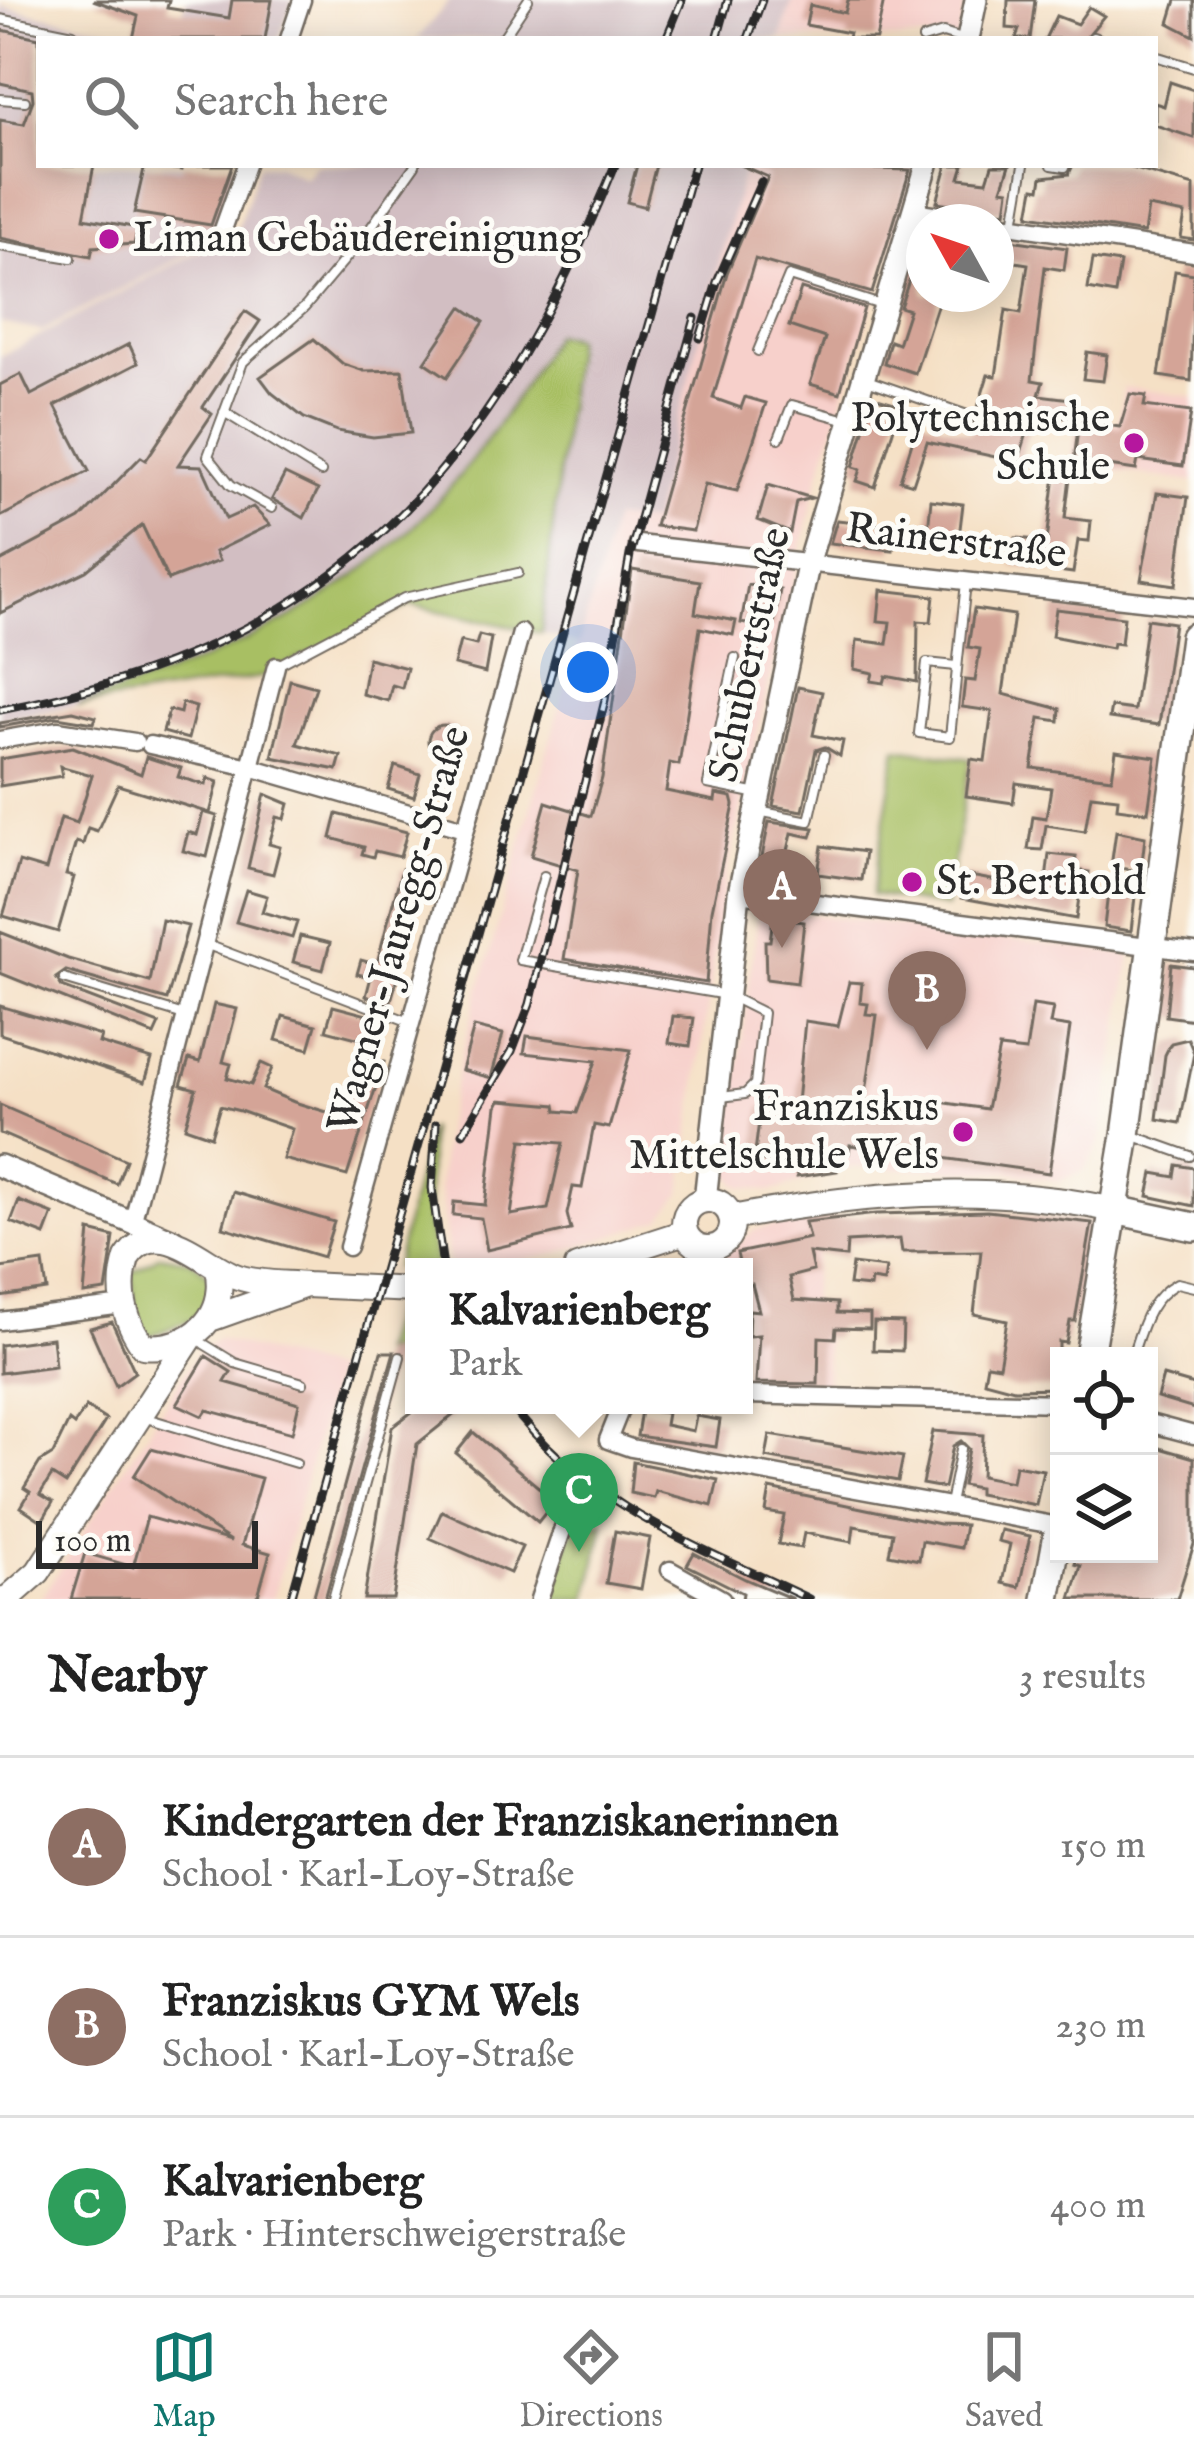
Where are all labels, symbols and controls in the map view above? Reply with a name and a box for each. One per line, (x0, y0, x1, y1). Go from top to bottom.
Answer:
search box (36, 36, 1158, 168)
icon: search (78, 69, 144, 135)
text: Search here (174, 74, 388, 131)
north arrow (906, 204, 1014, 312)
place label: Liman Gebäudereinigung (133, 213, 583, 266)
marker: Liman Gebäudereinigung (96, 226, 122, 252)
place label: Polytechnische Schule (850, 393, 1110, 494)
marker: Polytechnische Schule (1121, 430, 1147, 456)
street label: Rainerstraße (843, 502, 1069, 582)
street label: Schubertstraße (698, 523, 804, 787)
your location (558, 642, 618, 702)
street label: Wagner-Jauregg-Straße (316, 720, 484, 1140)
pin: A (743, 849, 821, 948)
place label: St. Berthold (936, 856, 1146, 909)
marker: St. Berthold (899, 869, 925, 895)
pin: B (888, 951, 966, 1050)
place label: Franziskus Mittelschule Wels (629, 1082, 939, 1183)
marker: Franziskus Mittelschule Wels (950, 1119, 976, 1145)
popup (405, 1258, 753, 1414)
text: Kalvarienberg (448, 1283, 710, 1340)
text: Park (448, 1340, 522, 1389)
map controls (1050, 1347, 1158, 1563)
button: locate (1050, 1347, 1158, 1455)
pin: C (540, 1453, 618, 1552)
button: layers (1050, 1455, 1158, 1563)
scale bar (36, 1515, 258, 1568)
text: 100 m (54, 1521, 131, 1563)
text: Nearby (48, 1645, 207, 1710)
text: 3 results (1019, 1653, 1146, 1702)
text: Kindergarten der Franziskanerinnen (162, 1794, 839, 1851)
text: A (74, 1822, 100, 1871)
text: 150 m (1060, 1822, 1146, 1871)
text: School · Karl-Loy-Straße (162, 1851, 574, 1900)
text: Franziskus GYM Wels (162, 1974, 580, 2031)
text: B (74, 2002, 100, 2051)
text: 230 m (1055, 2002, 1146, 2051)
text: School · Karl-Loy-Straße (162, 2031, 574, 2080)
text: Kalvarienberg (162, 2154, 424, 2211)
text: C (73, 2182, 101, 2231)
text: 400 m (1050, 2182, 1146, 2231)
text: Park · Hinterschweigerstraße (162, 2211, 626, 2260)
tab: Map (151, 2324, 217, 2438)
tab: Directions (519, 2324, 663, 2438)
tab: Saved (965, 2324, 1043, 2438)

